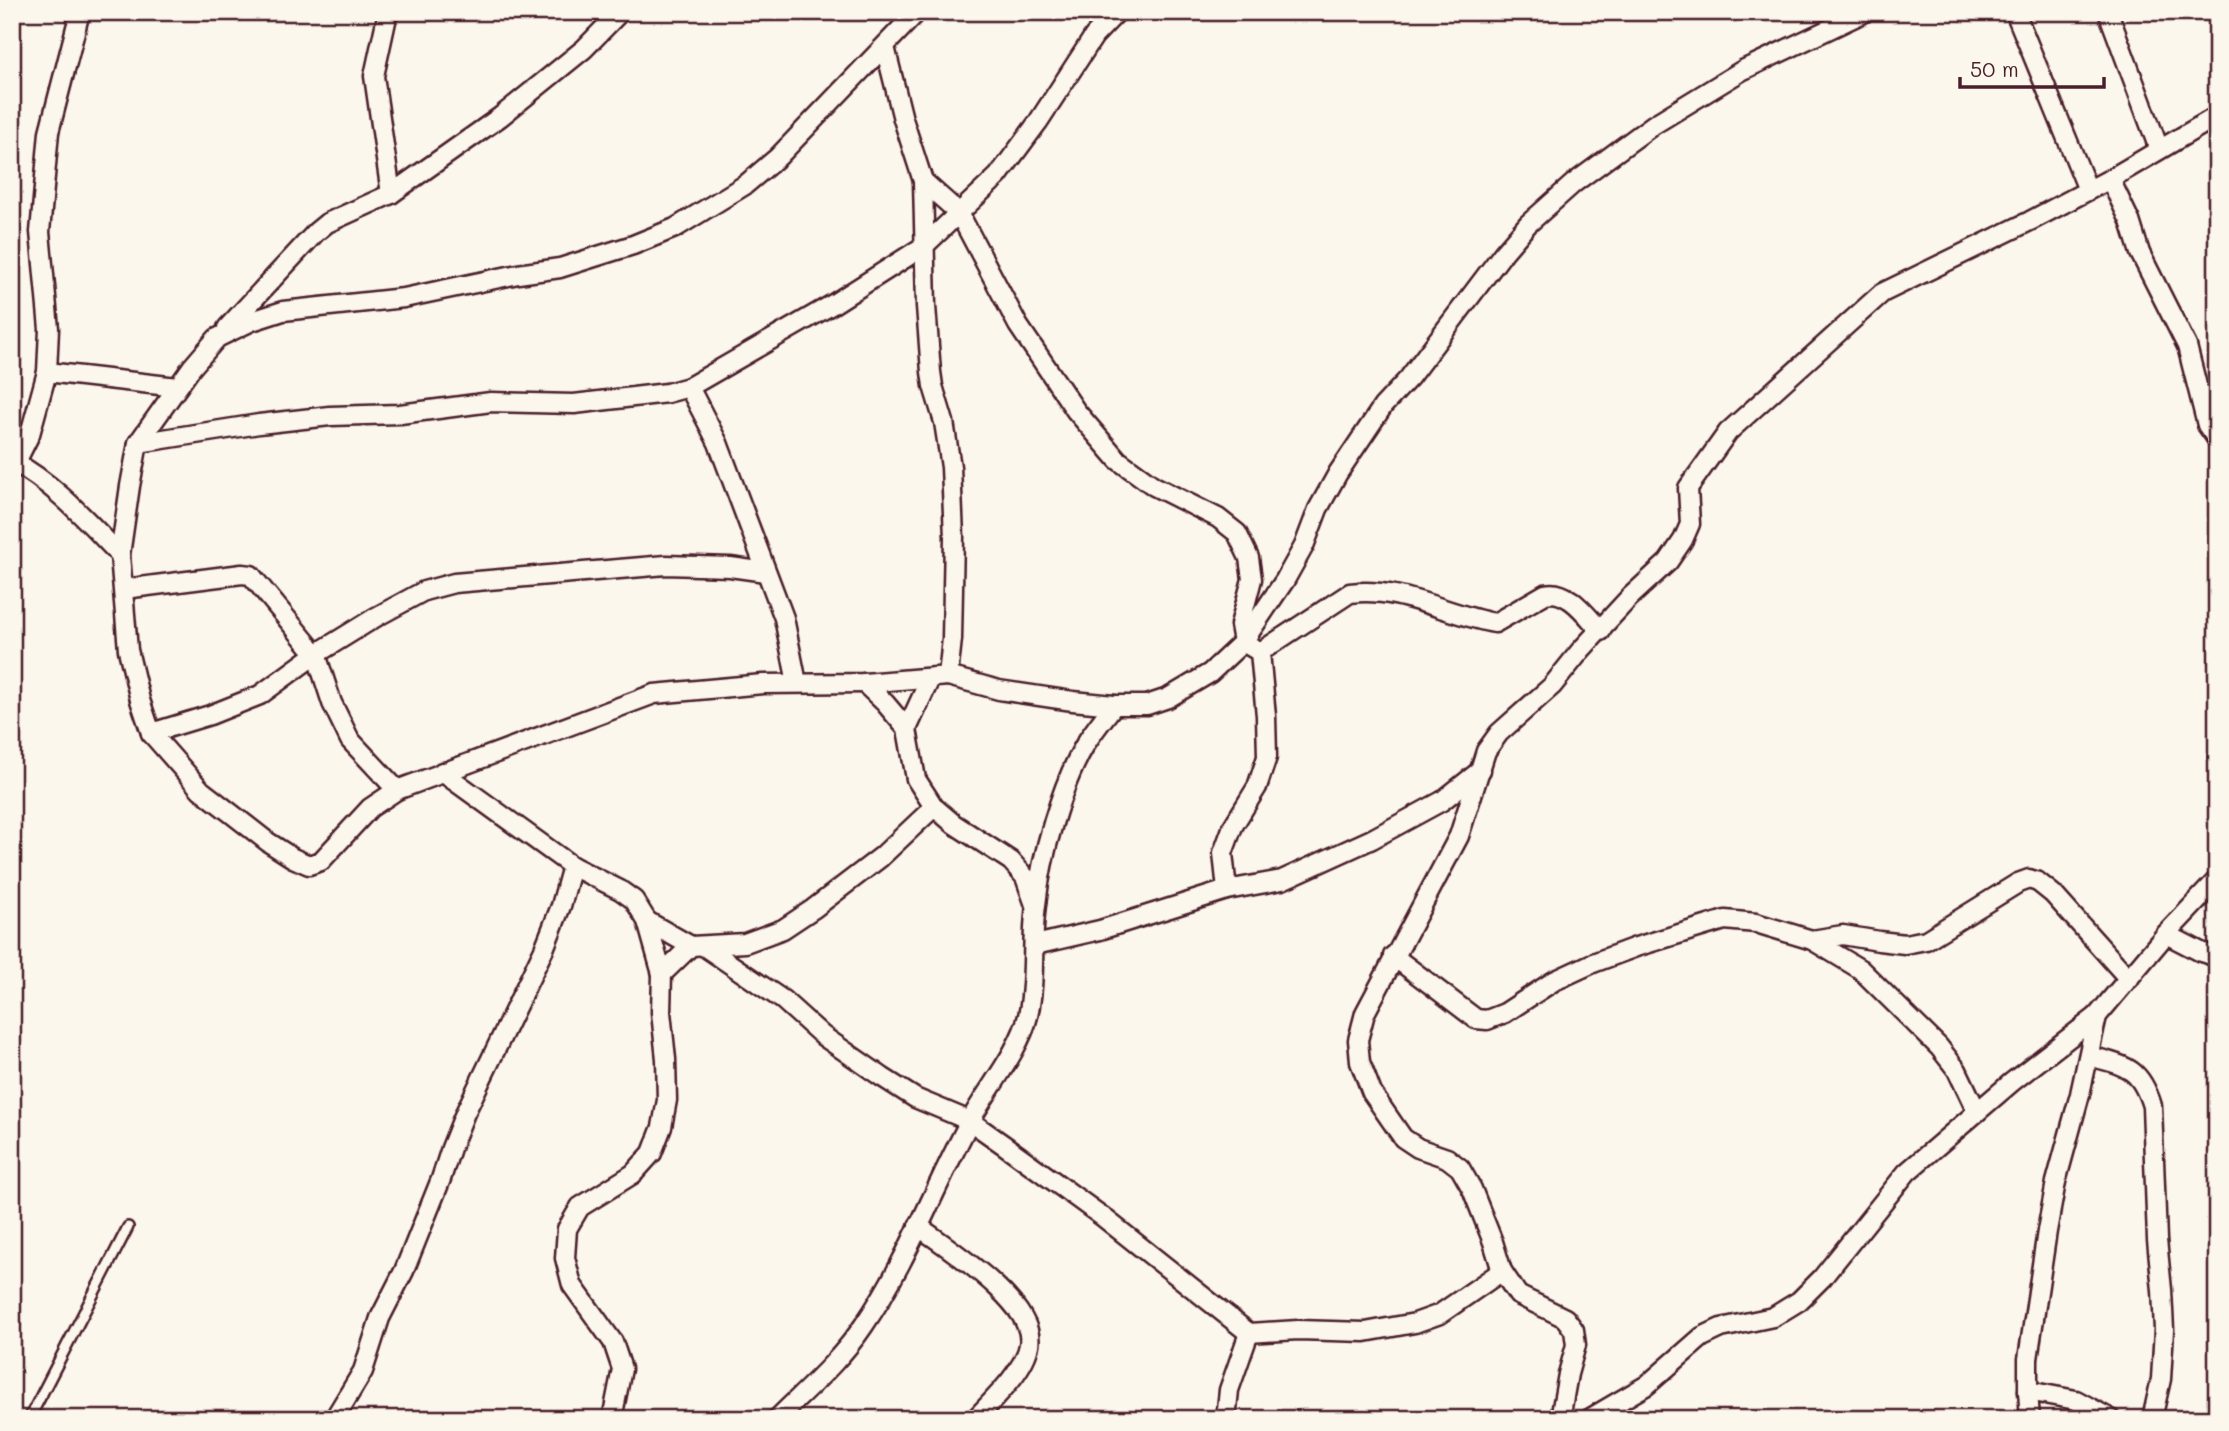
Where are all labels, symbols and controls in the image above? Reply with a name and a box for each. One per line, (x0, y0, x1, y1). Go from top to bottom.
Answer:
scale bar (1960, 46, 2103, 90)
text: 50 m (1970, 55, 2019, 82)

